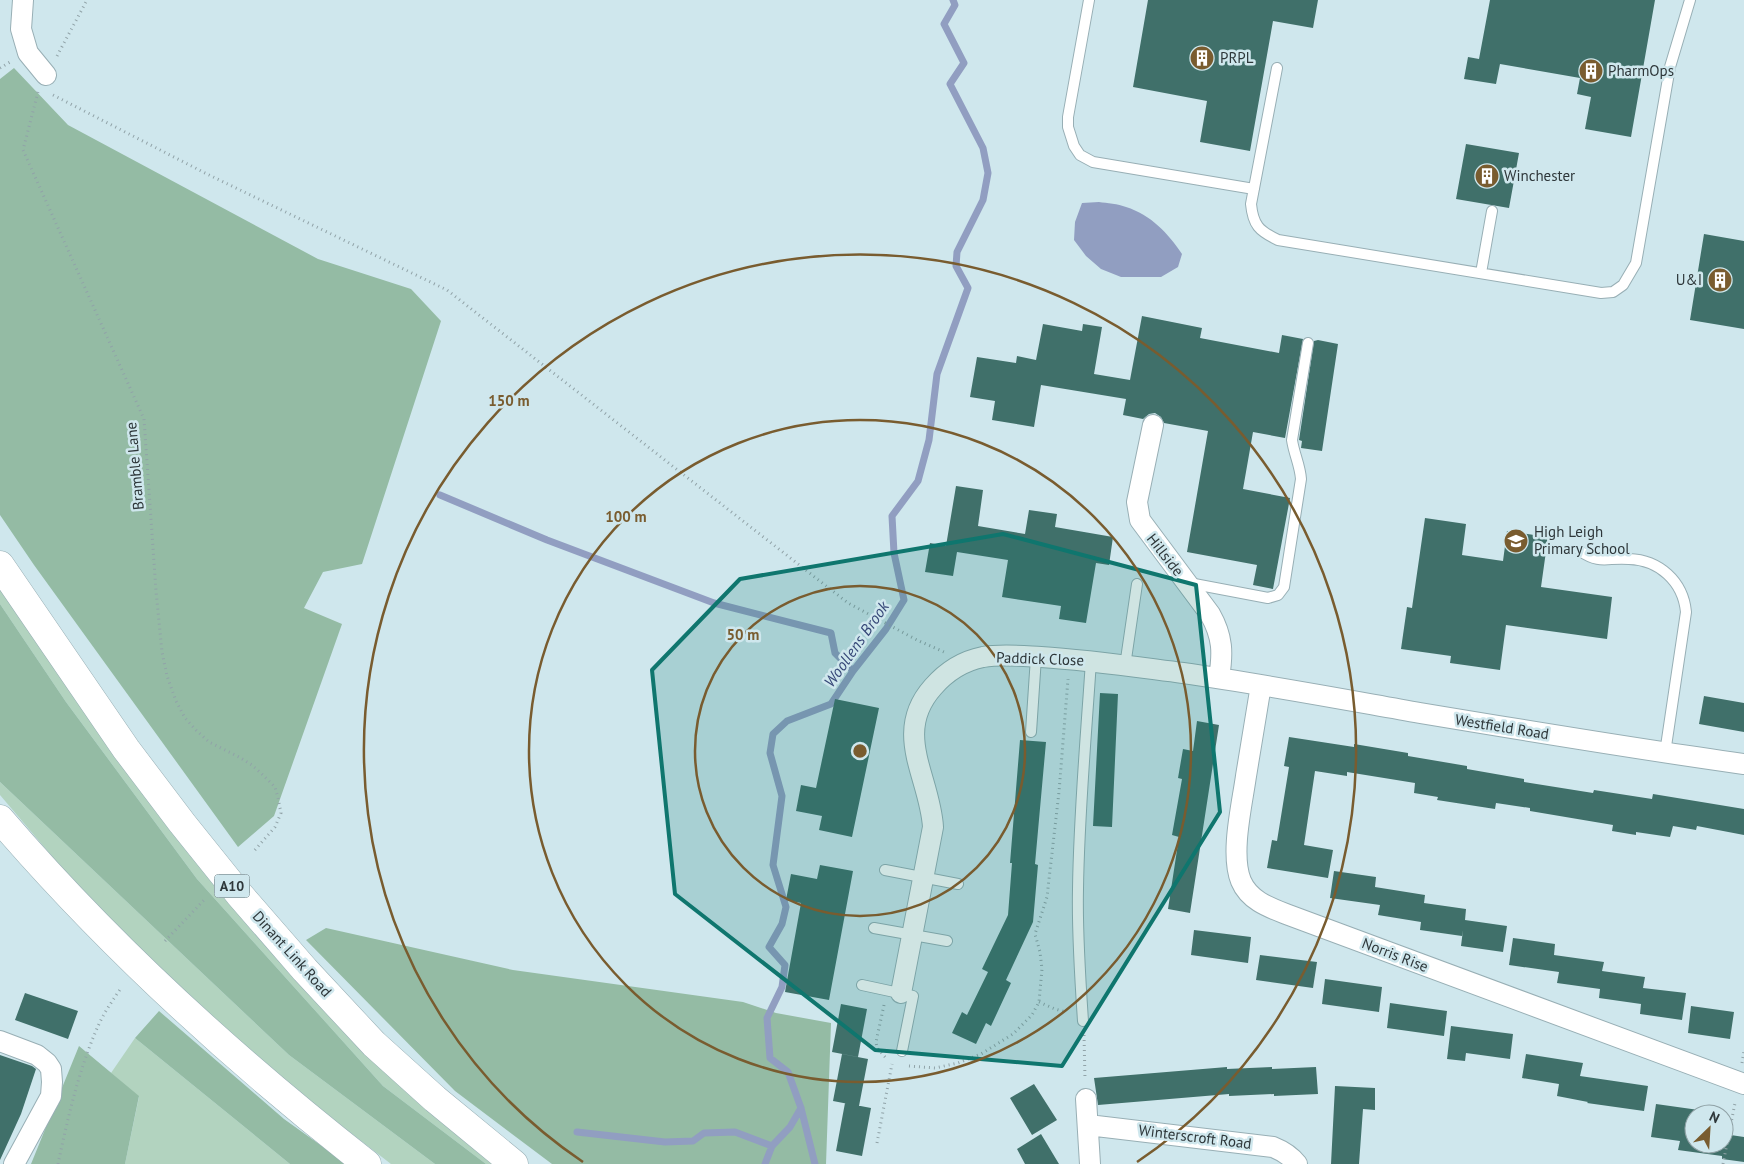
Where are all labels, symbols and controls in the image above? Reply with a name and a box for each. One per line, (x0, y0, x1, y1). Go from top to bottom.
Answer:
building icon: PRPL (1189, 45, 1215, 71)
place label: PRPL (1220, 48, 1254, 67)
building icon: PharmOps (1578, 58, 1604, 84)
place label: PharmOps (1608, 61, 1674, 80)
building icon: Winchester (1474, 163, 1500, 189)
place label: Winchester (1504, 166, 1575, 185)
building icon: U&I (1707, 267, 1733, 293)
place label: U&I (1676, 270, 1702, 289)
text: 150 m (488, 391, 530, 410)
street label: Bramble Lane (121, 421, 148, 511)
text: 100 m (605, 507, 647, 526)
place label: High Leigh Primary School (1534, 522, 1630, 558)
school or university icon: High Leigh Primary School (1503, 528, 1529, 554)
street label: Hillside (1143, 530, 1188, 580)
water label: Woollens Brook (819, 596, 893, 691)
text: 50 m (727, 625, 759, 644)
street label: Paddick Close (996, 647, 1084, 670)
street label: Westfield Road (1454, 710, 1550, 743)
centre of rings (851, 742, 869, 760)
road number: A10 (214, 874, 250, 898)
street label: Dinant Link Road (249, 907, 336, 1001)
street label: Norris Rise (1359, 933, 1431, 976)
north arrow (1684, 1104, 1734, 1154)
text: N (1707, 1107, 1722, 1127)
street label: Winterscroft Road (1137, 1120, 1253, 1153)

